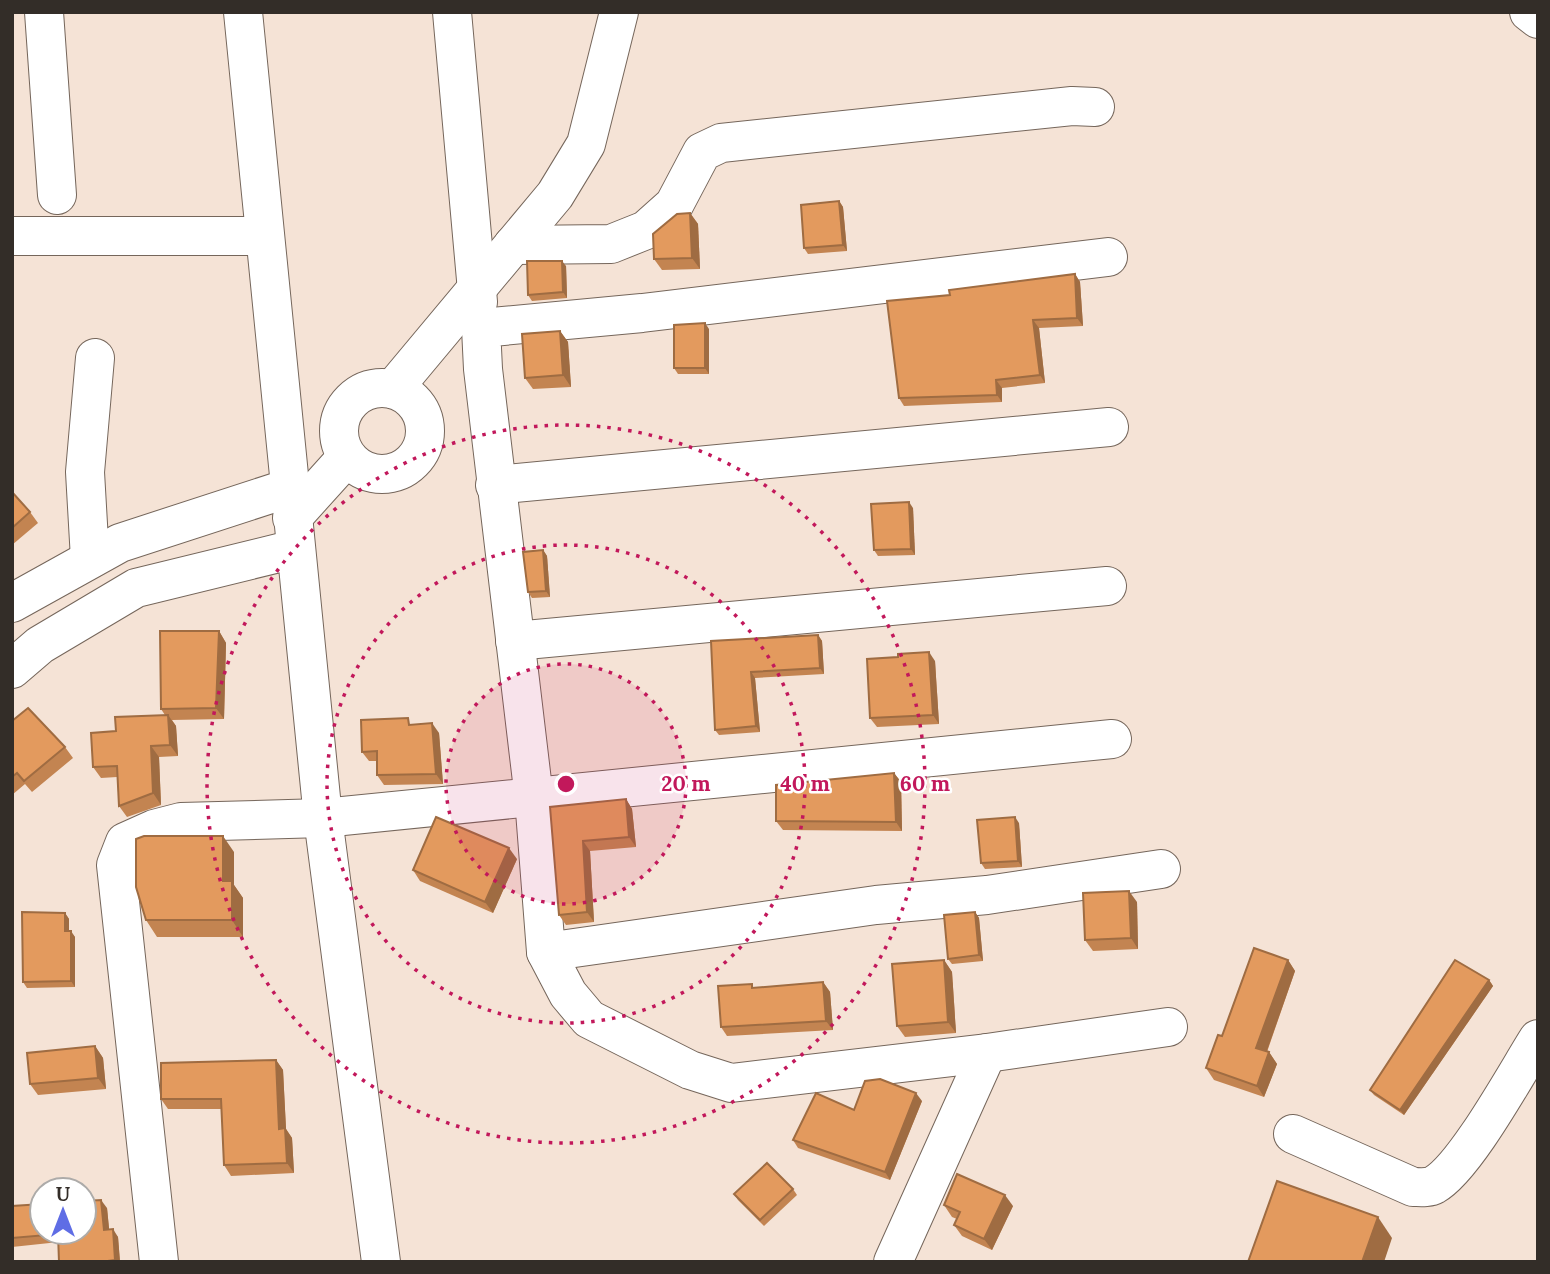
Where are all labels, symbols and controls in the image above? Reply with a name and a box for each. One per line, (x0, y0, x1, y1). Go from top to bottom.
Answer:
text: 20 m (661, 770, 711, 797)
text: 40 m (780, 770, 830, 797)
text: 60 m (900, 770, 950, 797)
centre of rings (554, 772, 578, 796)
north arrow (28, 1176, 98, 1246)
text: U (56, 1182, 70, 1206)

